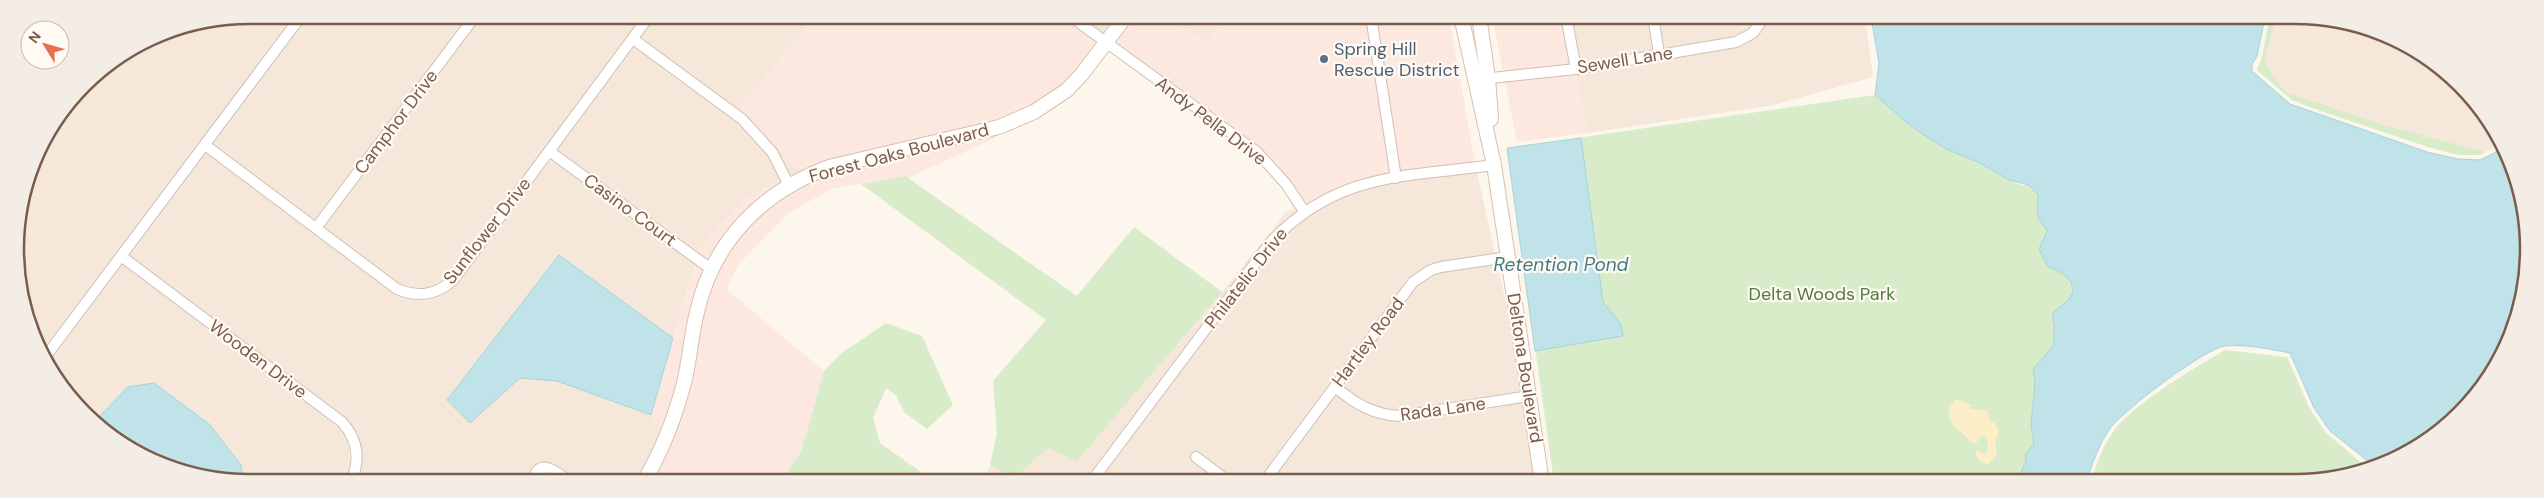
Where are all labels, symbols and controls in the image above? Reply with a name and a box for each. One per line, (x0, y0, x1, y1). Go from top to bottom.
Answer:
north arrow (20, 20, 70, 70)
text: N (24, 28, 45, 47)
place label: Spring Hill Rescue District (1334, 37, 1460, 82)
street label: Sewell Lane (1575, 41, 1675, 79)
marker: Spring Hill Rescue District (1318, 53, 1330, 65)
street label: Camphor Drive (349, 65, 443, 179)
street label: Andy Pella Drive (1150, 71, 1272, 171)
street label: Forest Oaks Boulevard (806, 117, 992, 189)
street label: Casino Court (579, 168, 681, 252)
street label: Sunflower Drive (438, 173, 536, 289)
street label: Philatelic Drive (1199, 223, 1293, 333)
water label: Retention Pond (1494, 252, 1630, 277)
park label: Delta Woods Park (1749, 282, 1895, 306)
street label: Deltona Boulevard (1501, 291, 1549, 445)
street label: Hartley Road (1326, 292, 1410, 392)
street label: Wooden Drive (204, 314, 312, 404)
street label: Rada Lane (1399, 391, 1487, 427)

